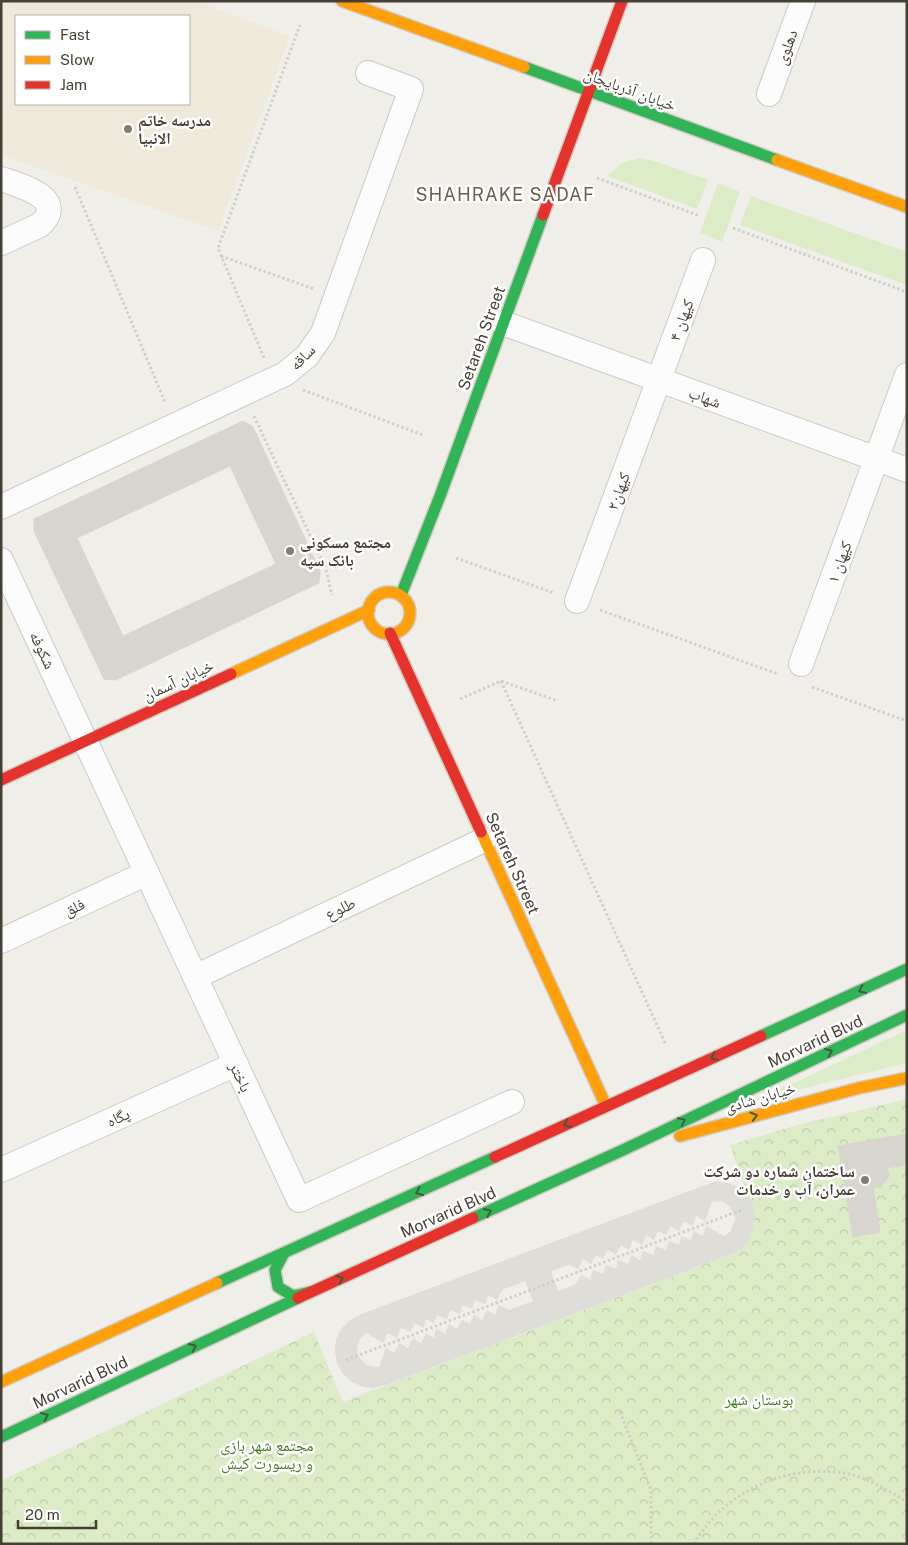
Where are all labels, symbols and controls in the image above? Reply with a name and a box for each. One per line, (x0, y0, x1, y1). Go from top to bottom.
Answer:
legend (15, 15, 190, 105)
text: Fast (60, 26, 90, 43)
street label: دهلوی (771, 27, 803, 68)
text: Slow (60, 51, 95, 68)
street label: خیابان آذربایجان (581, 64, 678, 116)
text: Jam (60, 76, 87, 93)
place label: مدرسه خاتم الانبیا (138, 111, 211, 148)
marker: مدرسه خاتم الانبیا (122, 123, 134, 135)
district label: SHAHRAKE SADAF (415, 184, 595, 205)
street label: Setareh Street (454, 283, 509, 393)
street label: کیهان ۴ (665, 296, 699, 344)
street label: ساقه (286, 341, 319, 374)
street label: شهاب (686, 383, 724, 412)
street label: کیهان۲ (603, 469, 635, 513)
place label: مجتمع مسکونی بانک سپه (300, 533, 391, 570)
street label: کیهان ۱ (823, 538, 857, 586)
marker: مجتمع مسکونی بانک سپه (284, 545, 296, 557)
street label: شکوفه (26, 628, 59, 672)
street label: خیابان آسمان (140, 656, 217, 706)
street label: Setareh Street (482, 809, 543, 917)
street label: طلوع (322, 893, 359, 925)
street label: فلق (61, 894, 88, 921)
one-way arrow (858, 983, 867, 994)
street label: Morvarid Blvd (765, 1011, 866, 1072)
one-way arrow (824, 1048, 833, 1059)
one-way arrow (710, 1050, 719, 1061)
street label: باختر (225, 1058, 256, 1095)
street label: خیابان شادی (723, 1078, 798, 1118)
street label: پگاه (104, 1104, 133, 1131)
one-way arrow (750, 1111, 758, 1121)
one-way arrow (677, 1117, 686, 1128)
one-way arrow (563, 1118, 572, 1128)
place label: ساختمان شماره دو شرکت عمران، آب و خدمات (704, 1162, 855, 1199)
marker: ساختمان شماره دو شرکت عمران، آب و خدمات (859, 1174, 871, 1186)
street label: Morvarid Blvd (397, 1183, 499, 1242)
one-way arrow (415, 1186, 424, 1197)
one-way arrow (483, 1207, 492, 1218)
one-way arrow (335, 1274, 344, 1285)
one-way arrow (187, 1344, 196, 1354)
street label: Morvarid Blvd (30, 1352, 131, 1413)
park label: بوستان شهر (724, 1390, 793, 1410)
one-way arrow (40, 1412, 49, 1423)
park label: مجتمع شهر بازی و ریسورت کیش (220, 1436, 314, 1474)
scale bar (18, 1498, 95, 1530)
text: 20 m (25, 1506, 60, 1523)

